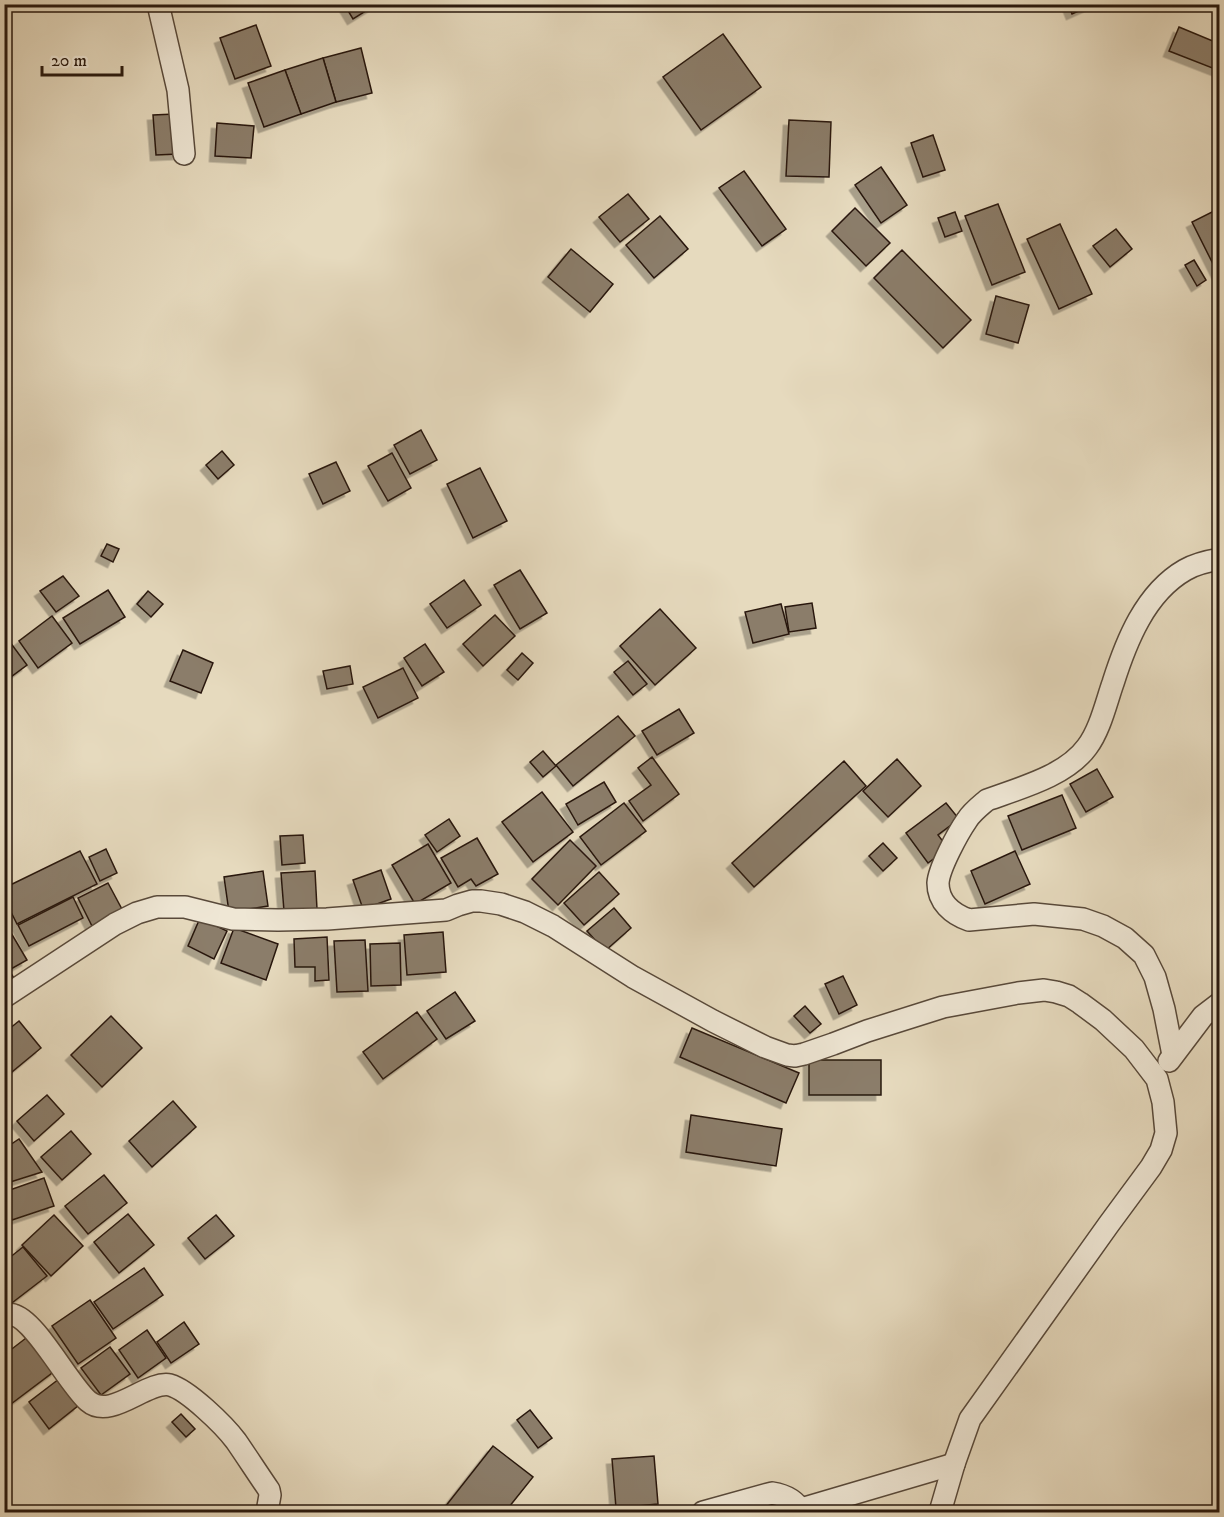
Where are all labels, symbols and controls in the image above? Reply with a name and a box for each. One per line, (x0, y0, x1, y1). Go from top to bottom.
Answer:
scale bar (42, 39, 122, 77)
text: 20 m (51, 50, 87, 72)

